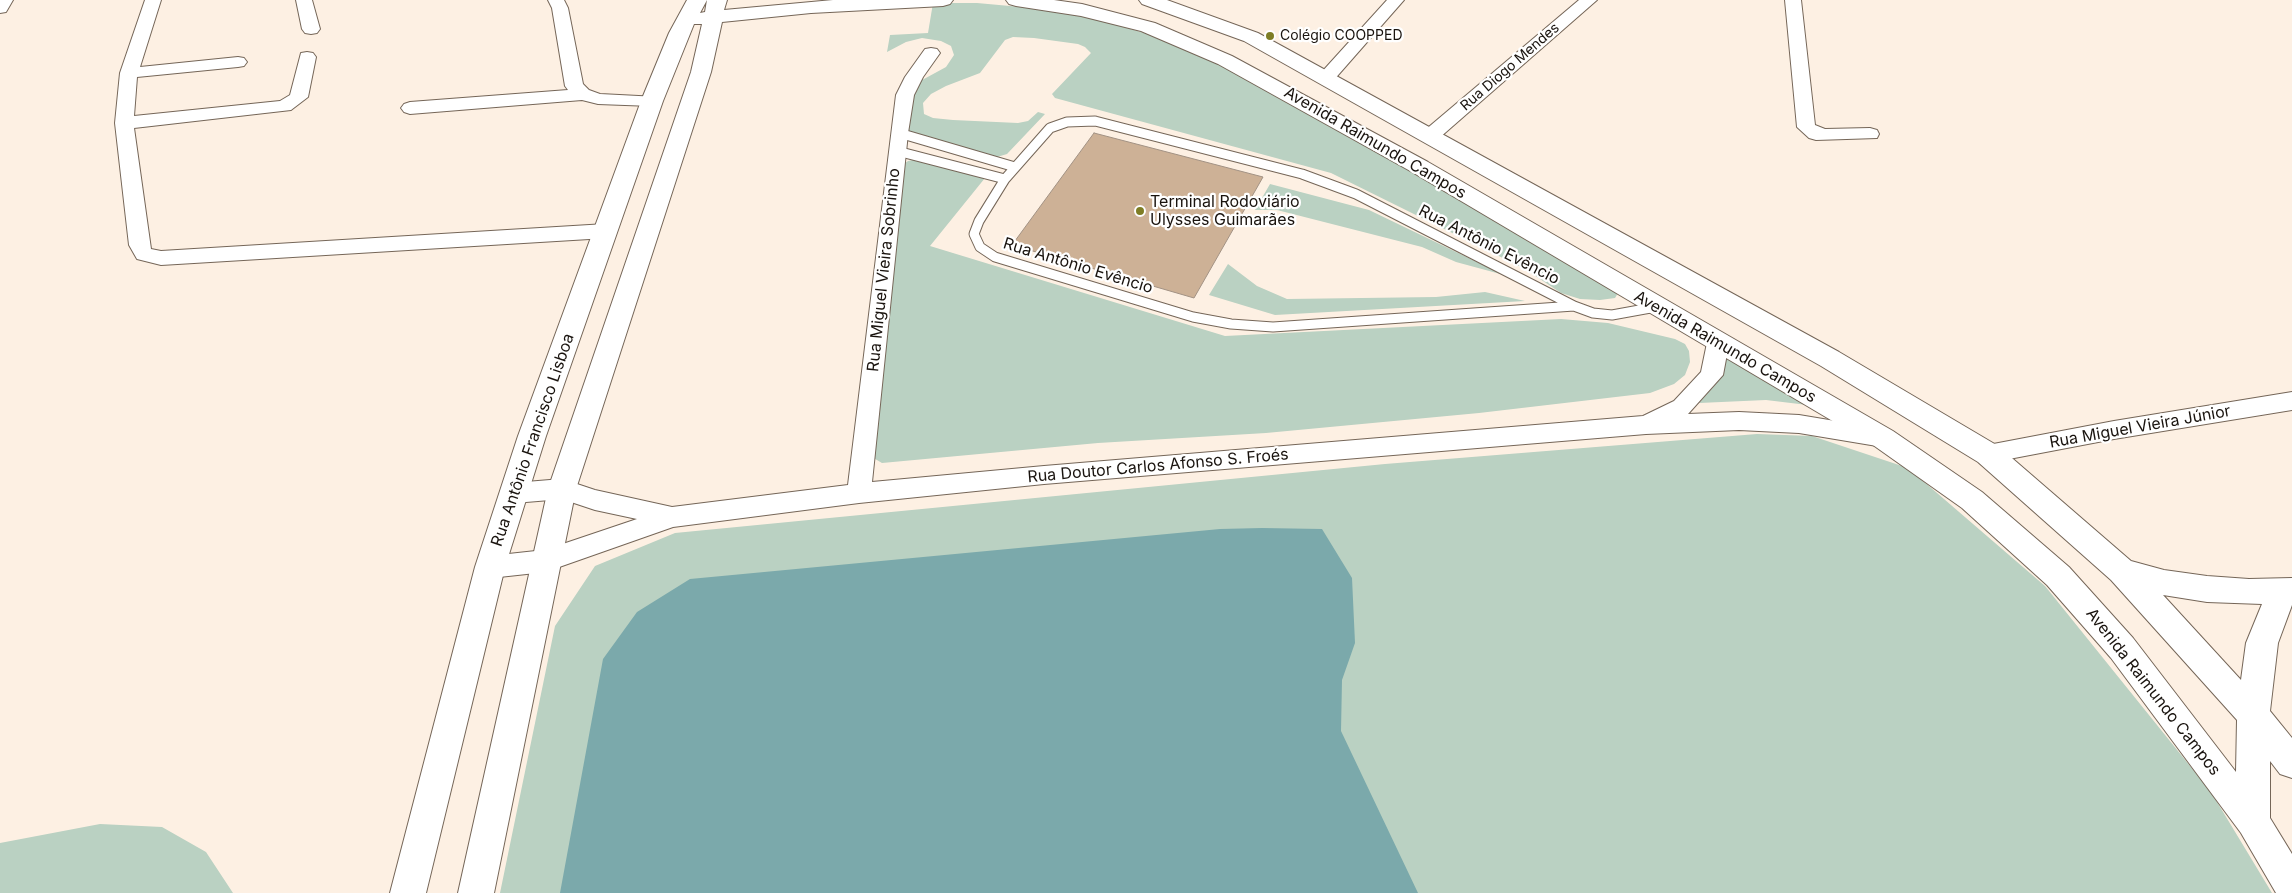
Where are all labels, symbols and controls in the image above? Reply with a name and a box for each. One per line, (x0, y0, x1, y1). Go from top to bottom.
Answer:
street label: Rua Diogo Mendes (1457, 20, 1563, 114)
place label: Colégio COOPPED (1280, 28, 1403, 44)
marker: Colégio COOPPED (1264, 30, 1276, 42)
street label: Avenida Raimundo Campos (1281, 83, 1469, 203)
street label: Rua Miguel Vieira Sobrinho (864, 167, 904, 373)
place label: Terminal Rodoviário Ulysses Guimarães (1150, 192, 1300, 230)
street label: Rua Antônio Evêncio (1415, 201, 1563, 289)
marker: Terminal Rodoviário Ulysses Guimarães (1134, 205, 1146, 217)
street label: Rua Antônio Evêncio (1001, 234, 1155, 298)
street label: Avenida Raimundo Campos (1631, 287, 1819, 407)
street label: Rua Antônio Francisco Lisboa (487, 331, 579, 549)
street label: Rua Miguel Vieira Júnior (2048, 402, 2232, 452)
street label: Rua Doutor Carlos Afonso S. Froés (1027, 445, 1289, 487)
street label: Avenida Raimundo Campos (2082, 605, 2224, 779)

